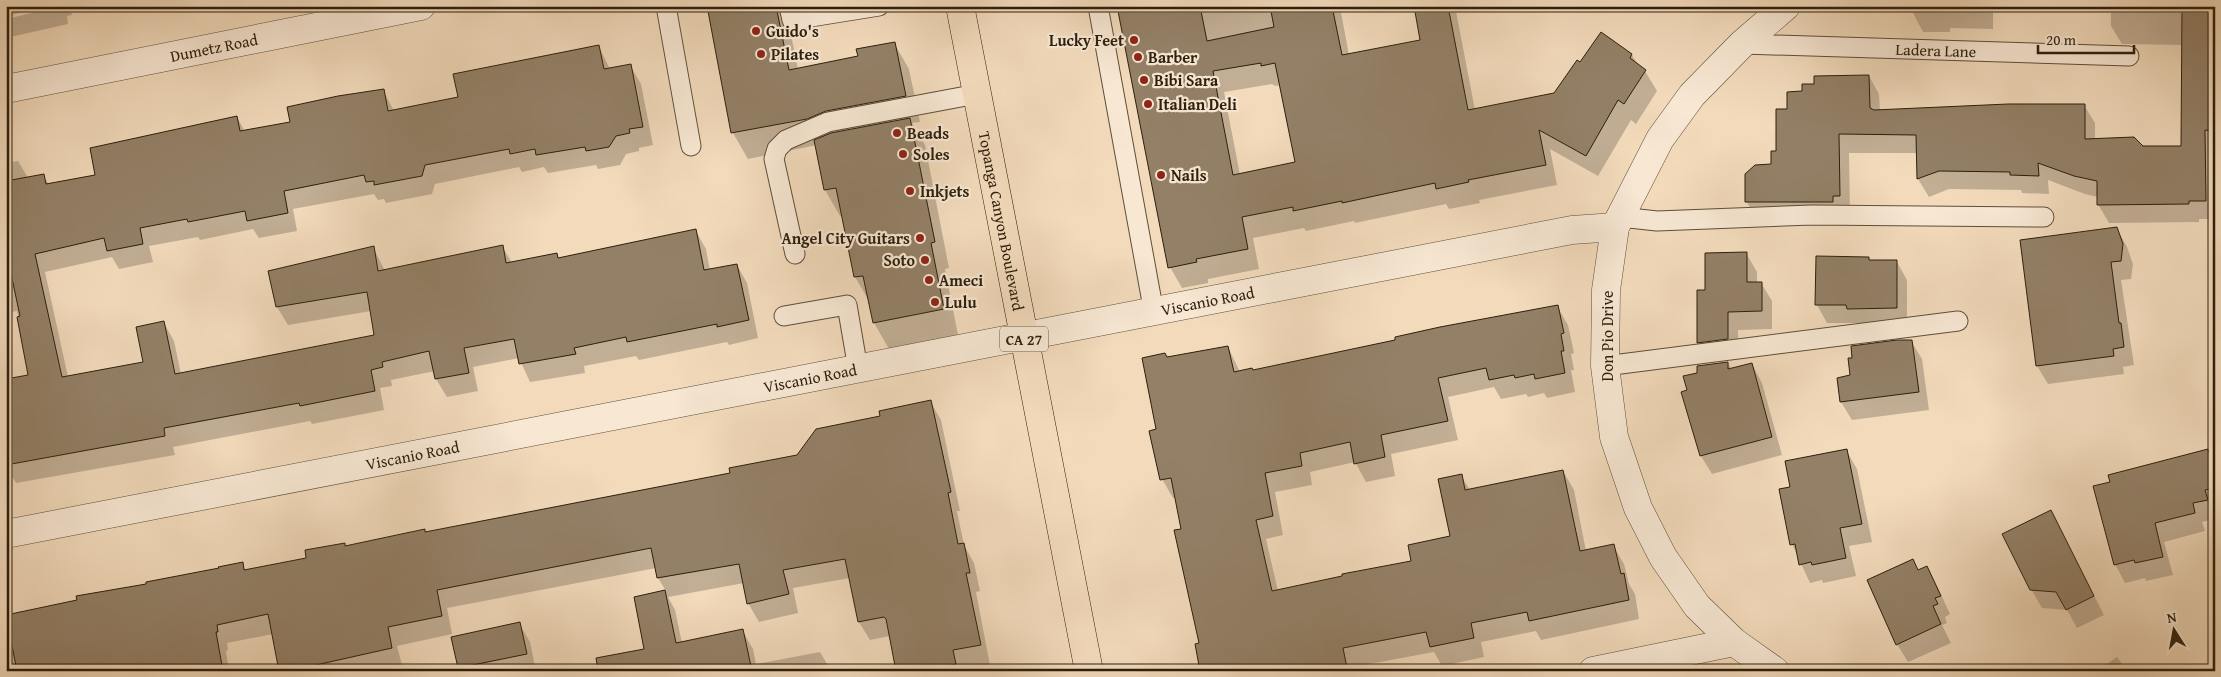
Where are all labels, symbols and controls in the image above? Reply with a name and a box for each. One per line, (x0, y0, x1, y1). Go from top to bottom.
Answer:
place label: Guido's (766, 19, 819, 43)
scale bar (2038, 22, 2135, 54)
marker: Guido's (750, 25, 762, 37)
street label: Dumetz Road (168, 27, 260, 68)
place label: Lucky Feet (1049, 28, 1124, 52)
text: 20 m (2046, 29, 2077, 50)
marker: Lucky Feet (1128, 34, 1140, 46)
street label: Ladera Lane (1895, 37, 1977, 63)
place label: Pilates (771, 42, 819, 66)
place label: Barber (1148, 45, 1198, 69)
marker: Pilates (755, 48, 767, 60)
marker: Barber (1132, 51, 1144, 63)
place label: Bibi Sara (1154, 68, 1219, 92)
marker: Bibi Sara (1138, 74, 1150, 86)
place label: Italian Deli (1158, 92, 1237, 116)
marker: Italian Deli (1142, 98, 1154, 110)
place label: Beads (907, 121, 949, 145)
marker: Beads (891, 127, 903, 139)
street label: Topanga Canyon Boulevard (973, 129, 1031, 313)
place label: Soles (913, 142, 950, 166)
marker: Soles (897, 148, 909, 160)
place label: Nails (1171, 163, 1207, 187)
marker: Nails (1155, 169, 1167, 181)
place label: Inkjets (920, 179, 970, 203)
marker: Inkjets (904, 185, 916, 197)
place label: Angel City Guitars (781, 226, 910, 250)
marker: Angel City Guitars (914, 232, 926, 244)
place label: Soto (884, 248, 915, 272)
marker: Soto (919, 254, 931, 266)
place label: Ameci (939, 268, 983, 292)
marker: Ameci (923, 274, 935, 286)
street label: Viscanio Road (1159, 280, 1257, 322)
place label: Lulu (945, 290, 977, 314)
street label: Don Pio Drive (1595, 290, 1619, 382)
marker: Lulu (929, 296, 941, 308)
road number: CA 27 (1000, 326, 1048, 352)
street label: Viscanio Road (761, 357, 859, 399)
street label: Viscanio Road (364, 434, 462, 476)
north arrow (2148, 604, 2198, 654)
text: N (2165, 606, 2179, 628)

